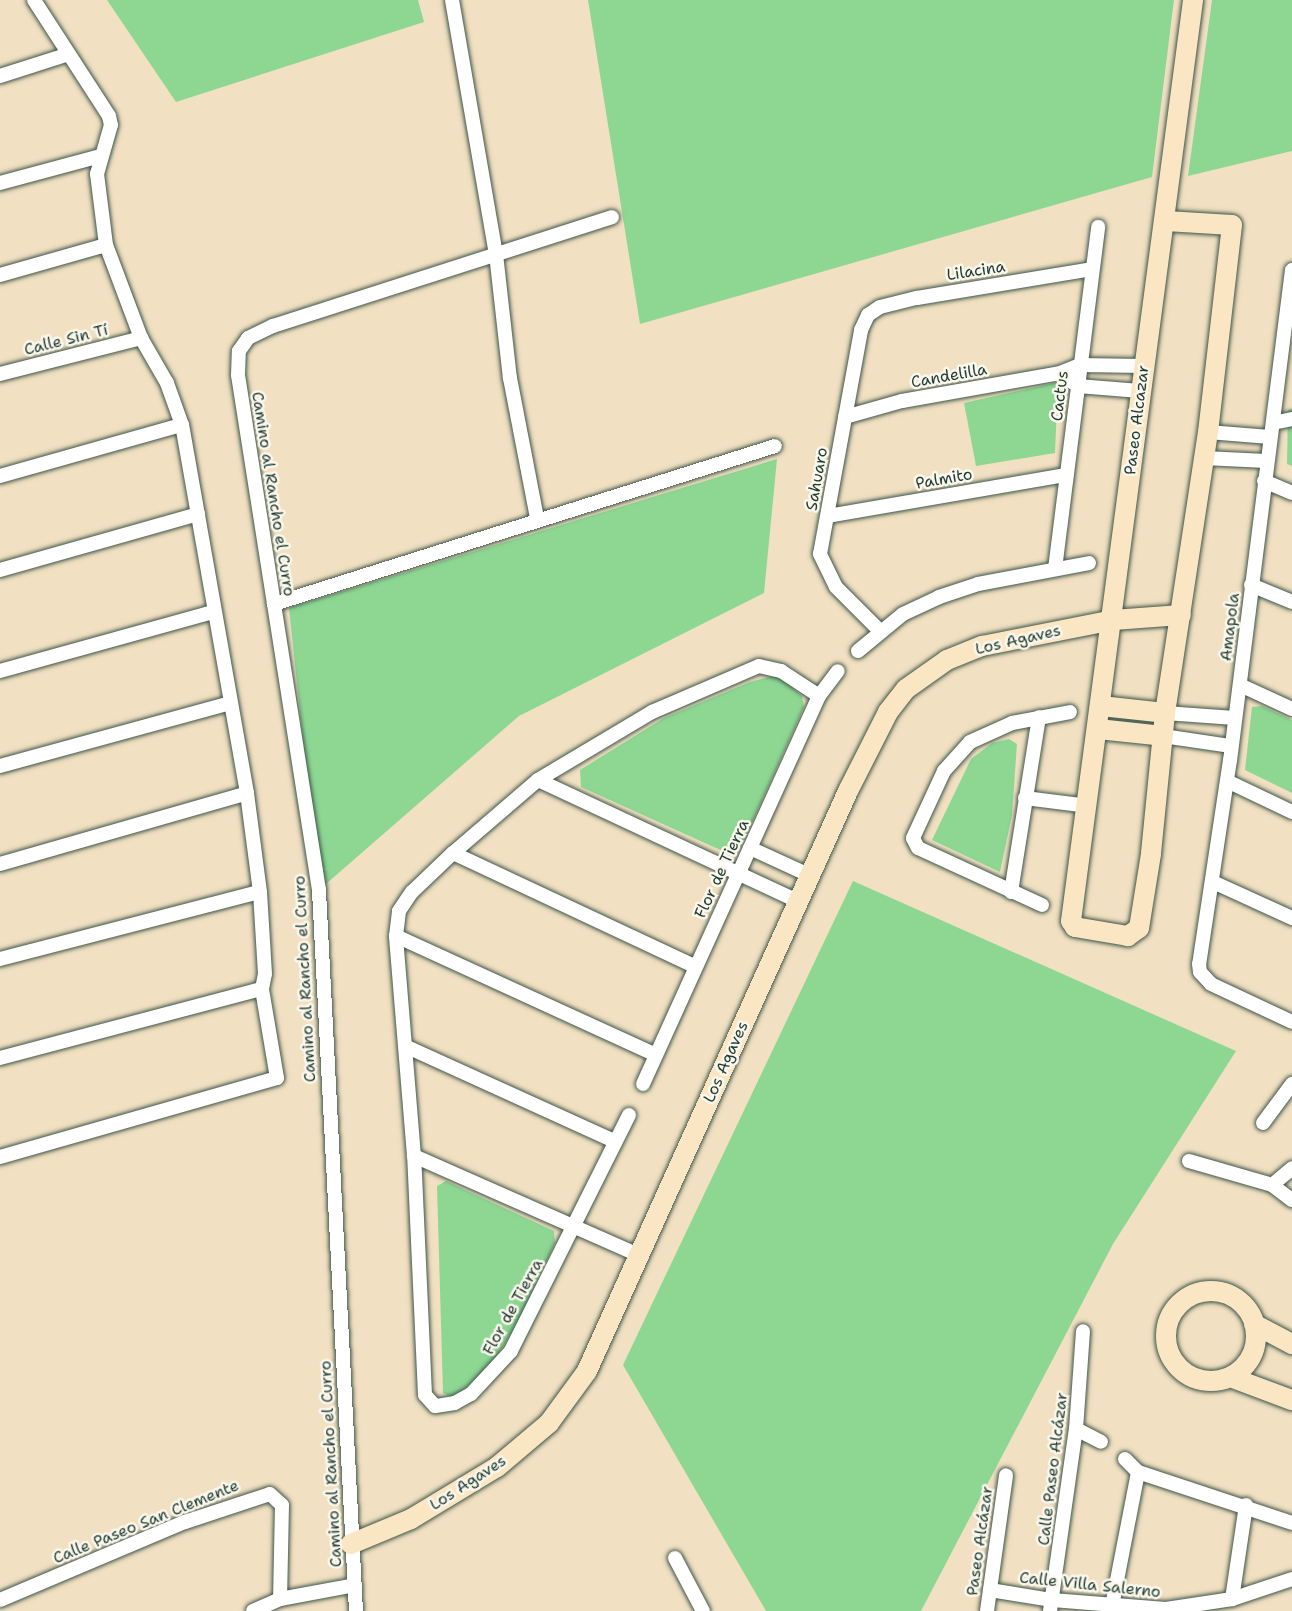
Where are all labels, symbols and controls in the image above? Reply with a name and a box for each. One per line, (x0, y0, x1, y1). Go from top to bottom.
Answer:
street label: Lilacina (945, 257, 1007, 285)
street label: Calle Sin Tí (22, 320, 110, 360)
street label: Candelilla (909, 360, 989, 392)
street label: Paseo Alcazar (1121, 364, 1153, 476)
street label: Cactus (1047, 370, 1073, 422)
street label: Camino al Rancho el Curro (247, 390, 299, 598)
street label: Sahuaro (802, 446, 832, 512)
street label: Palmito (914, 465, 974, 493)
street label: Amapola (1216, 592, 1244, 662)
street label: Los Agaves (973, 621, 1063, 659)
street label: Flor de Tierra (691, 817, 753, 921)
street label: Camino al Rancho el Curro (290, 875, 320, 1083)
street label: Los Agaves (700, 1018, 752, 1106)
street label: Flor de Tierra (479, 1256, 547, 1358)
street label: Camino al Rancho el Curro (316, 1360, 346, 1568)
street label: Calle Paseo Alcázar (1034, 1391, 1072, 1547)
street label: Los Agaves (426, 1451, 510, 1515)
street label: Calle Paseo San Clemente (50, 1476, 242, 1568)
street label: Paseo Alcázar (963, 1485, 997, 1597)
street label: Calle Villa Salerno (1018, 1568, 1162, 1602)

